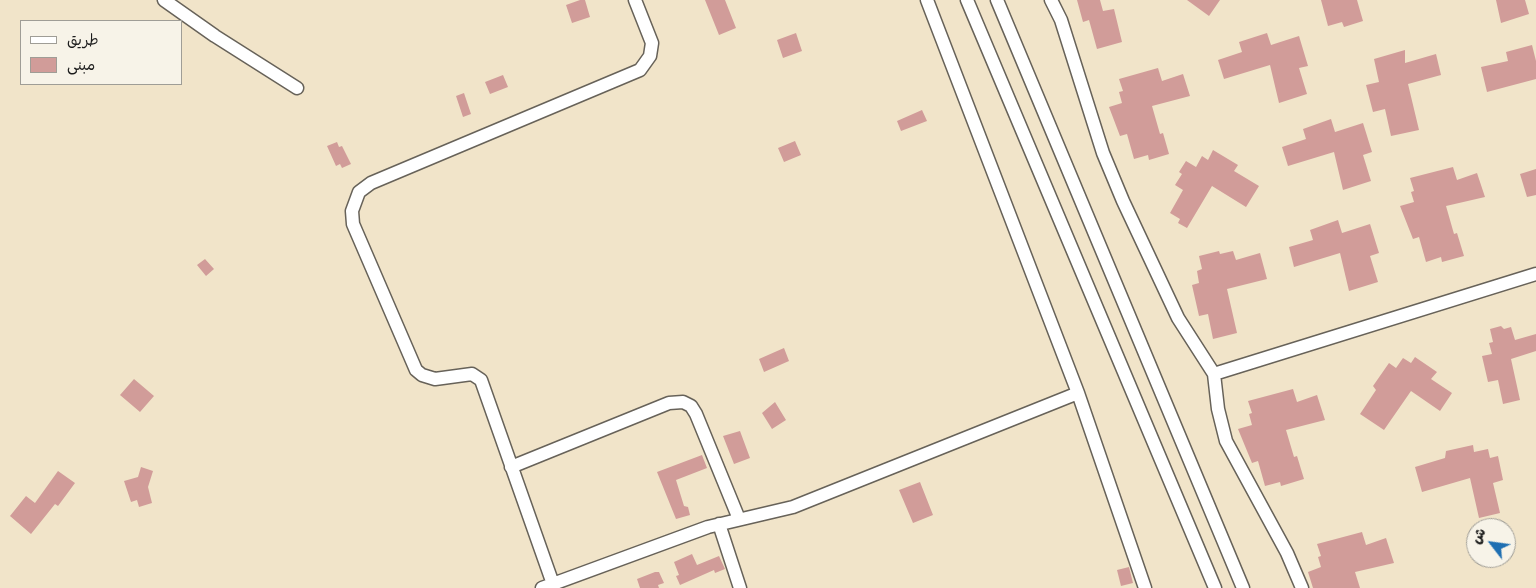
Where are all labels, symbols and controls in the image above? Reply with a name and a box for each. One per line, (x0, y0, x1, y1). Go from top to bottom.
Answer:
legend (20, 20, 182, 85)
text: طريق (67, 27, 99, 53)
text: مبنى (67, 52, 95, 78)
north arrow (1466, 518, 1516, 568)
text: ش (1464, 523, 1493, 549)

